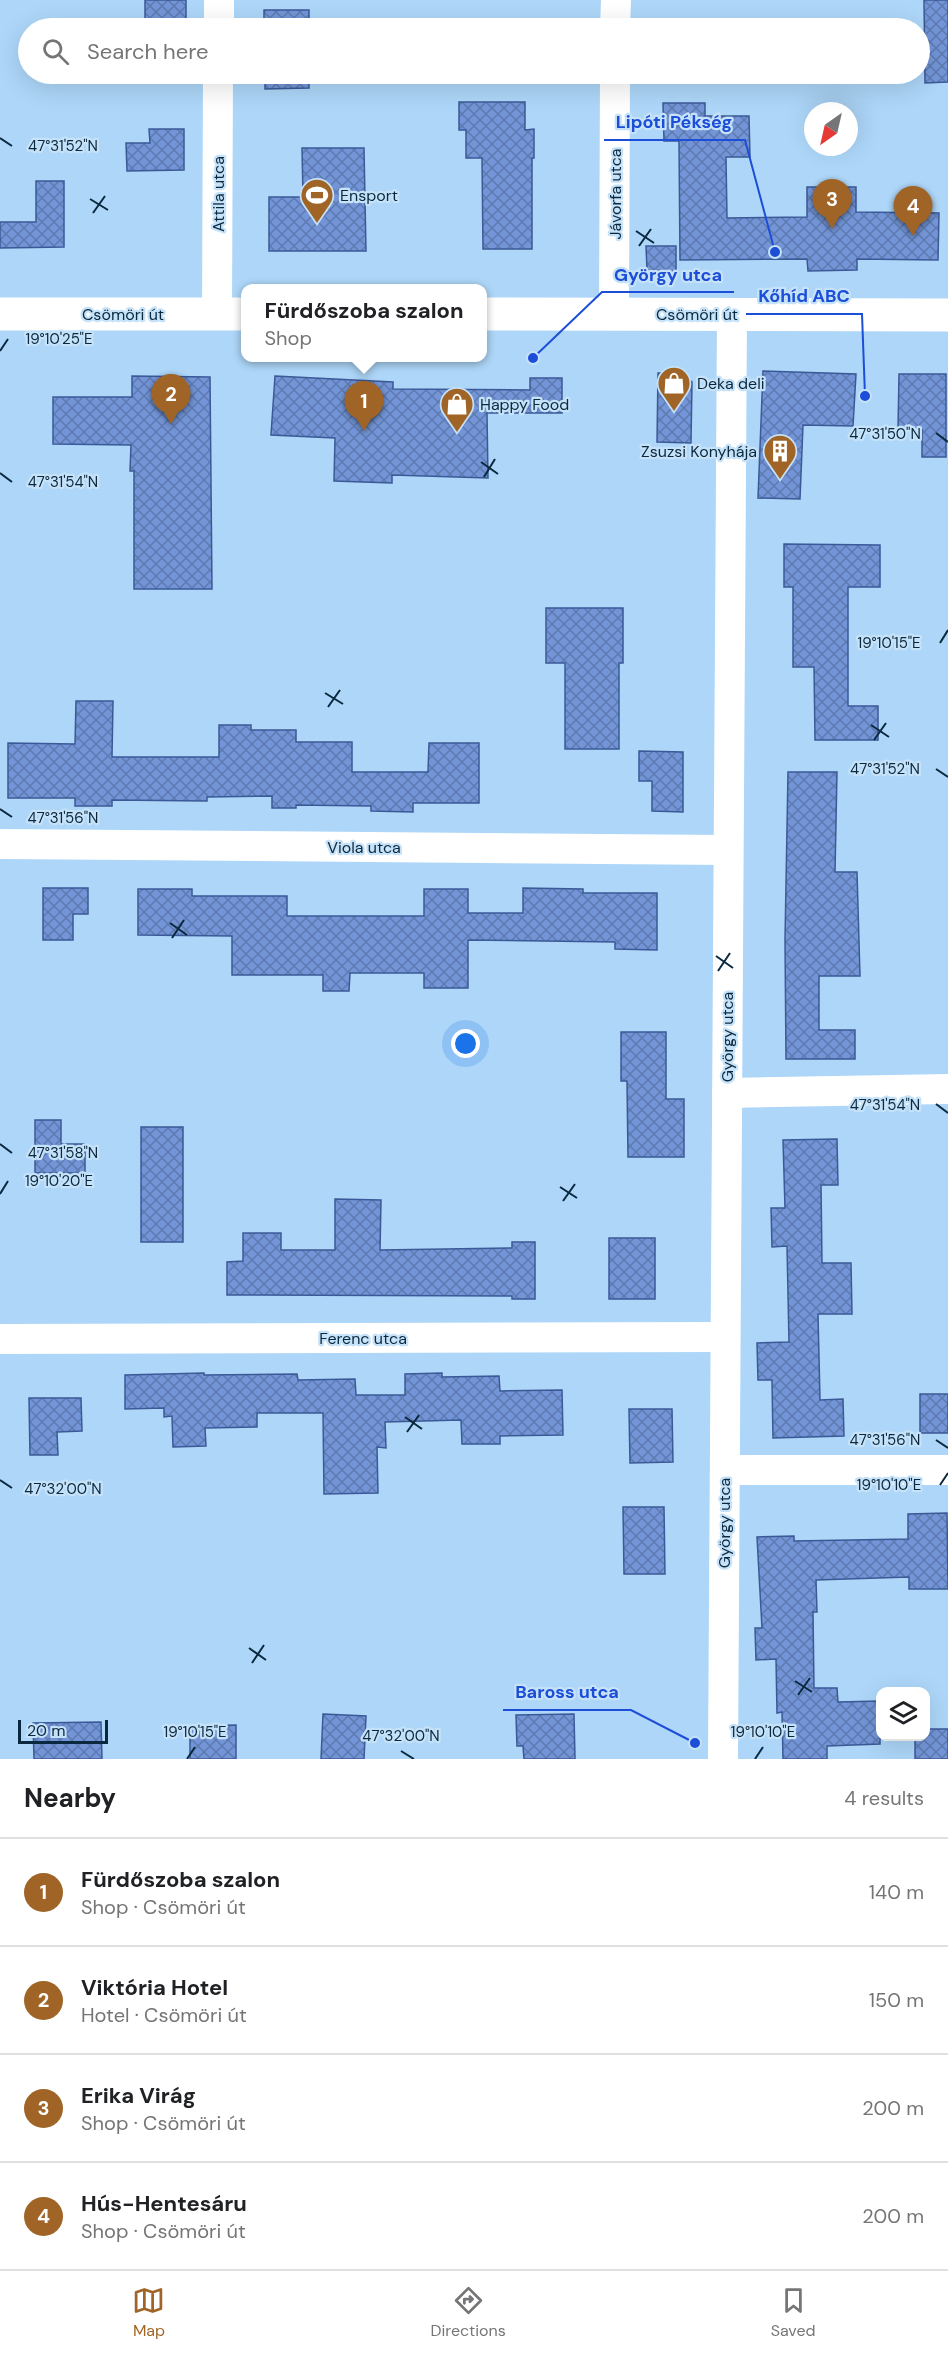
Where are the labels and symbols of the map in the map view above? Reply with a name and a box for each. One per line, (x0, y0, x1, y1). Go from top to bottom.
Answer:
north arrow (804, 102, 858, 156)
callout: Lipóti Pékség (604, 104, 745, 140)
text: Lipóti Pékség (616, 110, 732, 134)
text: 47°31'52"N (28, 136, 98, 156)
street label: Jávorfa utca (605, 148, 626, 240)
street label: Attila utca (208, 156, 229, 232)
sports icon: Ensport (299, 177, 335, 224)
pin: 3 (812, 180, 852, 229)
place label: Ensport (340, 185, 398, 206)
pin: 4 (894, 186, 932, 236)
callout: György utca (602, 256, 734, 292)
text: György utca (614, 263, 722, 287)
callout: Kőhíd ABC (746, 278, 862, 314)
text: Kőhíd ABC (758, 284, 850, 308)
street label: Csömöri út (82, 304, 164, 325)
street label: Csömöri út (656, 304, 738, 325)
text: 19°10'25"E (26, 329, 92, 349)
shop icon: Deka deli (656, 365, 692, 412)
place label: Deka deli (697, 373, 765, 394)
pin: 2 (152, 374, 190, 424)
pin: 1 (344, 382, 384, 431)
shop icon: Happy Food (439, 386, 475, 433)
place label: Happy Food (480, 394, 569, 415)
text: 47°31'50"N (849, 424, 921, 444)
building icon: Zsuzsi Konyhája (762, 433, 798, 480)
place label: Zsuzsi Konyhája (641, 441, 757, 462)
text: 47°31'54"N (28, 472, 98, 492)
text: 19°10'15"E (858, 633, 921, 653)
text: 47°31'52"N (850, 759, 920, 779)
text: 47°31'56"N (28, 808, 98, 828)
street label: Viola utca (327, 837, 401, 858)
street label: György utca (717, 992, 738, 1082)
your location (451, 1029, 480, 1058)
text: 47°31'54"N (850, 1095, 920, 1115)
text: 47°31'58"N (28, 1143, 98, 1163)
text: 19°10'20"E (25, 1171, 93, 1191)
street label: Ferenc utca (319, 1328, 407, 1349)
text: 47°31'56"N (850, 1430, 920, 1450)
text: 19°10'10"E (857, 1475, 921, 1495)
street label: György utca (714, 1478, 735, 1568)
text: 47°32'00"N (24, 1479, 102, 1499)
callout: Baross utca (503, 1674, 631, 1710)
text: Baross utca (515, 1680, 619, 1704)
scale bar (18, 1717, 108, 1744)
text: 19°10'15"E (164, 1722, 227, 1742)
text: 19°10'10"E (731, 1722, 795, 1742)
text: 47°32'00"N (362, 1726, 440, 1746)

